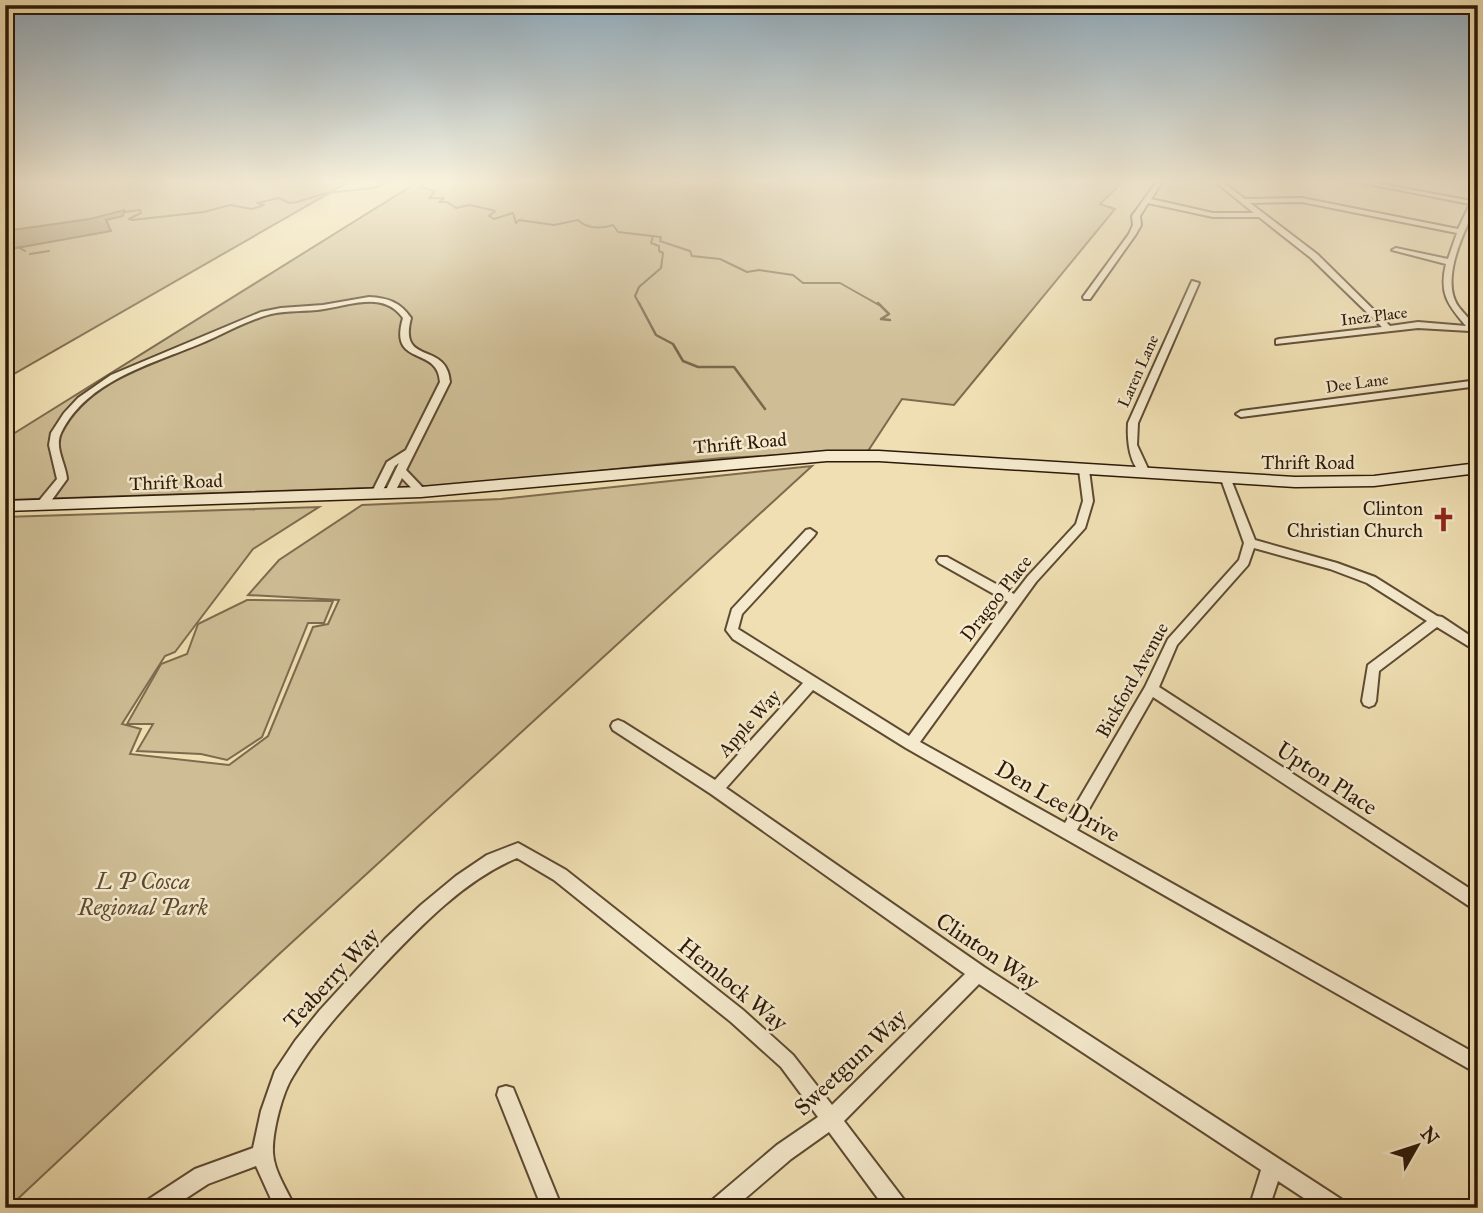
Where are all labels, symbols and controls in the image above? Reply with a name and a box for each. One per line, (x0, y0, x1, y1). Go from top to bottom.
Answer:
street label: Inez Place (1340, 302, 1409, 329)
street label: Laren Lane (1114, 332, 1163, 410)
street label: Dee Lane (1324, 369, 1390, 397)
street label: Thrift Road (692, 427, 788, 459)
street label: Thrift Road (1261, 451, 1355, 474)
street label: Thrift Road (129, 469, 224, 495)
place label: Clinton Christian Church (1287, 497, 1423, 542)
church icon: Clinton Christian Church (1429, 505, 1457, 533)
street label: Dragoo Place (955, 550, 1037, 646)
street label: Bickford Avenue (1091, 618, 1173, 742)
street label: Apple Way (712, 684, 786, 762)
street label: Upton Place (1271, 735, 1383, 821)
street label: Den Lee Drive (991, 754, 1125, 848)
park label: L P Cosca Regional Park (77, 867, 208, 921)
street label: Clinton Way (931, 906, 1046, 997)
street label: Teaberry Way (277, 921, 386, 1034)
street label: Hemlock Way (673, 931, 794, 1037)
street label: Sweetgum Way (788, 1002, 914, 1122)
north arrow (1382, 1112, 1452, 1182)
text: N (1416, 1122, 1444, 1149)

